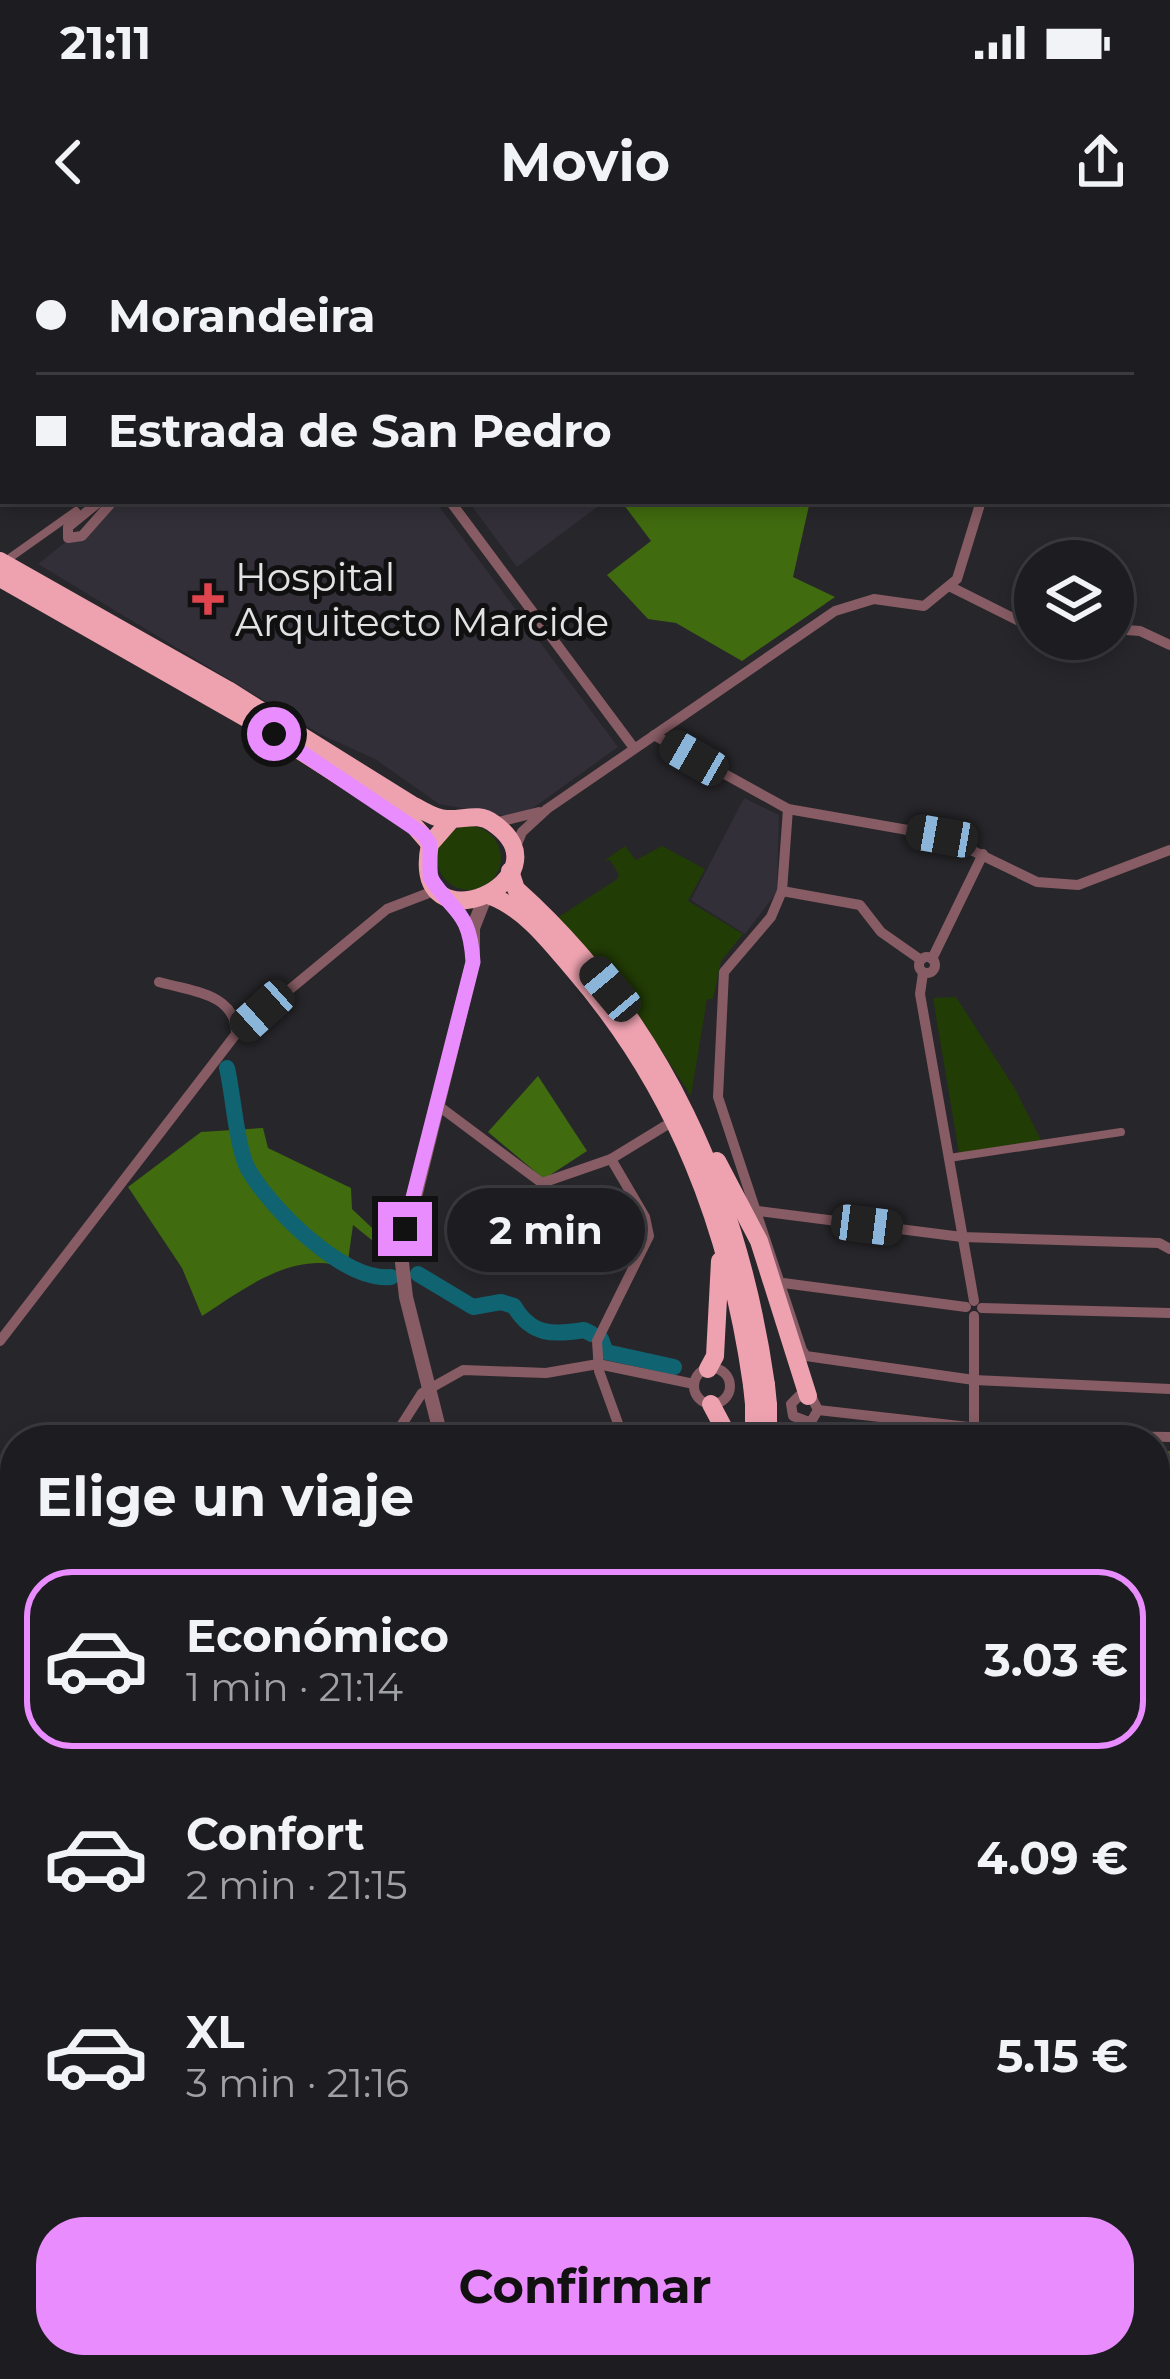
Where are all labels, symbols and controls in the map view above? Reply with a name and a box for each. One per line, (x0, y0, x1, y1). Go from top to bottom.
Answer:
text: 21:11 (60, 15, 151, 70)
icon: back (36, 129, 102, 195)
text: Movio (500, 129, 670, 195)
icon: share (1068, 129, 1134, 195)
text: Morandeira (108, 288, 376, 343)
text: Estrada de San Pedro (108, 403, 612, 458)
map controls (1014, 540, 1134, 660)
button: layers (1014, 540, 1134, 660)
place label: Hospital Arquitecto Marcide (235, 553, 609, 646)
marker: Hospital Arquitecto Marcide (192, 583, 224, 615)
route start (247, 707, 301, 761)
car (654, 724, 734, 792)
car (903, 812, 981, 860)
car (573, 950, 647, 1028)
car (223, 974, 301, 1048)
callout: 2 min (447, 1187, 645, 1271)
route end (378, 1202, 432, 1256)
car (829, 1203, 905, 1247)
text: 2 min (489, 1206, 603, 1254)
text: Elige un viaje (36, 1464, 414, 1530)
icon: car (42, 1605, 150, 1713)
text: Económico (186, 1608, 449, 1663)
text: 3.03 € (984, 1632, 1128, 1687)
text: 1 min · 21:14 (186, 1663, 403, 1711)
icon: car (42, 1803, 150, 1911)
text: Confort (186, 1806, 365, 1861)
text: 4.09 € (976, 1830, 1128, 1885)
text: 2 min · 21:15 (186, 1861, 408, 1909)
icon: car (42, 2001, 150, 2109)
text: XL (186, 2004, 244, 2059)
text: 5.15 € (997, 2028, 1128, 2083)
text: 3 min · 21:16 (186, 2059, 409, 2107)
button: Confirmar (36, 2217, 1134, 2355)

